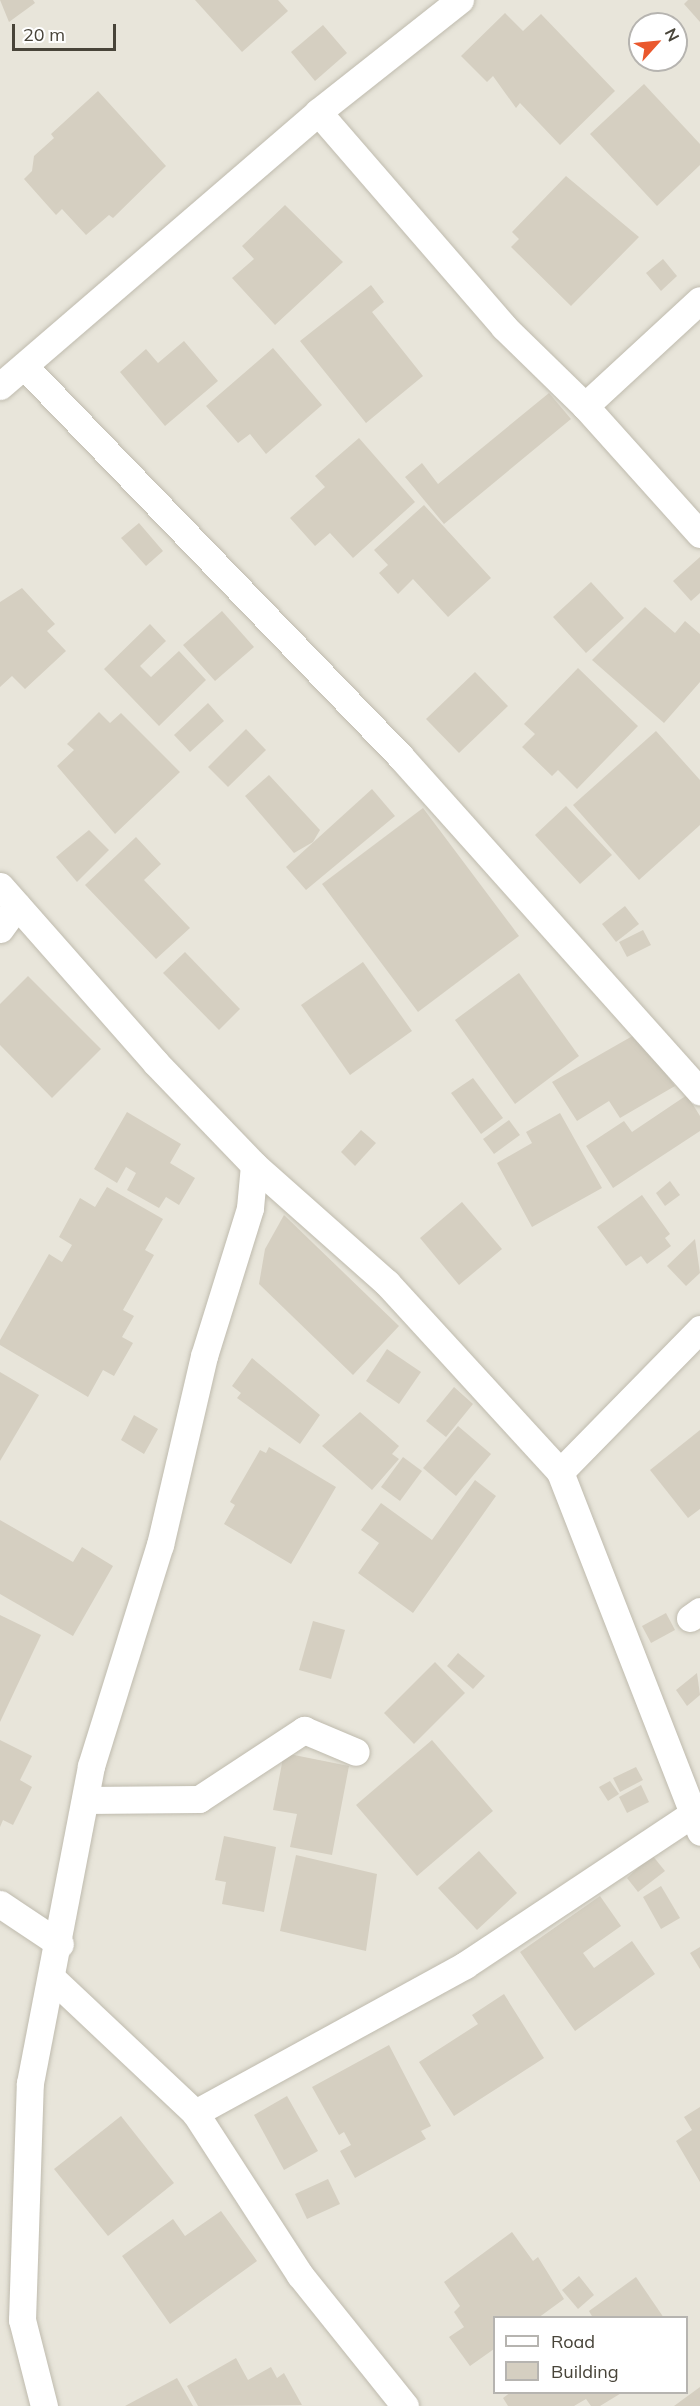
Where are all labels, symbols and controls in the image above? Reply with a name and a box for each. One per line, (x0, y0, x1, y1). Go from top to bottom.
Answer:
scale bar (15, 12, 118, 50)
north arrow (628, 12, 688, 72)
text: 20 m (23, 23, 65, 46)
text: N (661, 25, 684, 45)
legend (493, 2316, 688, 2394)
text: Road (551, 2330, 595, 2353)
text: Building (551, 2360, 619, 2383)

